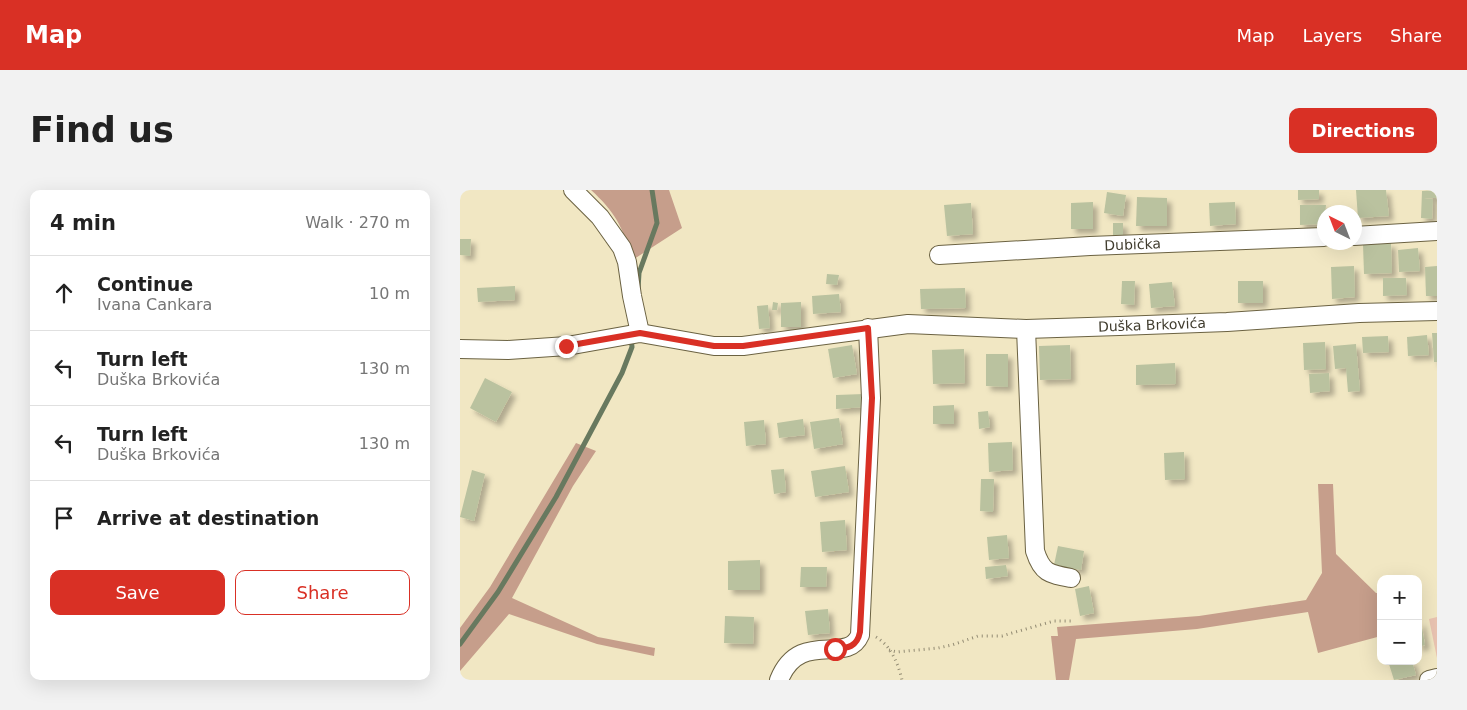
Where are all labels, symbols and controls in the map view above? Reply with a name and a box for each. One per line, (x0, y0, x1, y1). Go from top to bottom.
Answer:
text: Map (25, 21, 82, 49)
text: Map (1236, 25, 1274, 46)
text: Layers (1302, 25, 1362, 46)
text: Share (1390, 25, 1442, 46)
button: Directions (1289, 108, 1437, 153)
text: Find us (30, 110, 174, 150)
north arrow (1317, 205, 1362, 250)
text: 4 min (50, 211, 116, 235)
text: Walk · 270 m (305, 213, 410, 232)
street label: Dubička (1104, 235, 1161, 253)
text: Continue (97, 273, 193, 295)
icon: ahead (50, 279, 78, 307)
text: 10 m (369, 284, 410, 303)
text: Ivana Cankara (97, 295, 212, 314)
street label: Duška Brkovića (1098, 315, 1206, 335)
route end (555, 335, 578, 358)
text: Turn left (97, 348, 188, 370)
icon: left (50, 354, 78, 382)
text: 130 m (359, 359, 410, 378)
text: Duška Brkovića (97, 370, 220, 389)
text: Turn left (97, 423, 188, 445)
icon: left (50, 429, 78, 457)
text: 130 m (359, 434, 410, 453)
text: Duška Brkovića (97, 445, 220, 464)
icon: arrive (50, 504, 78, 532)
text: Arrive at destination (97, 507, 319, 529)
button: Save (50, 570, 225, 615)
button: Share (235, 570, 410, 615)
map controls (1377, 575, 1422, 665)
button: + (1377, 575, 1422, 620)
button: − (1377, 620, 1422, 665)
route start (824, 638, 847, 661)

